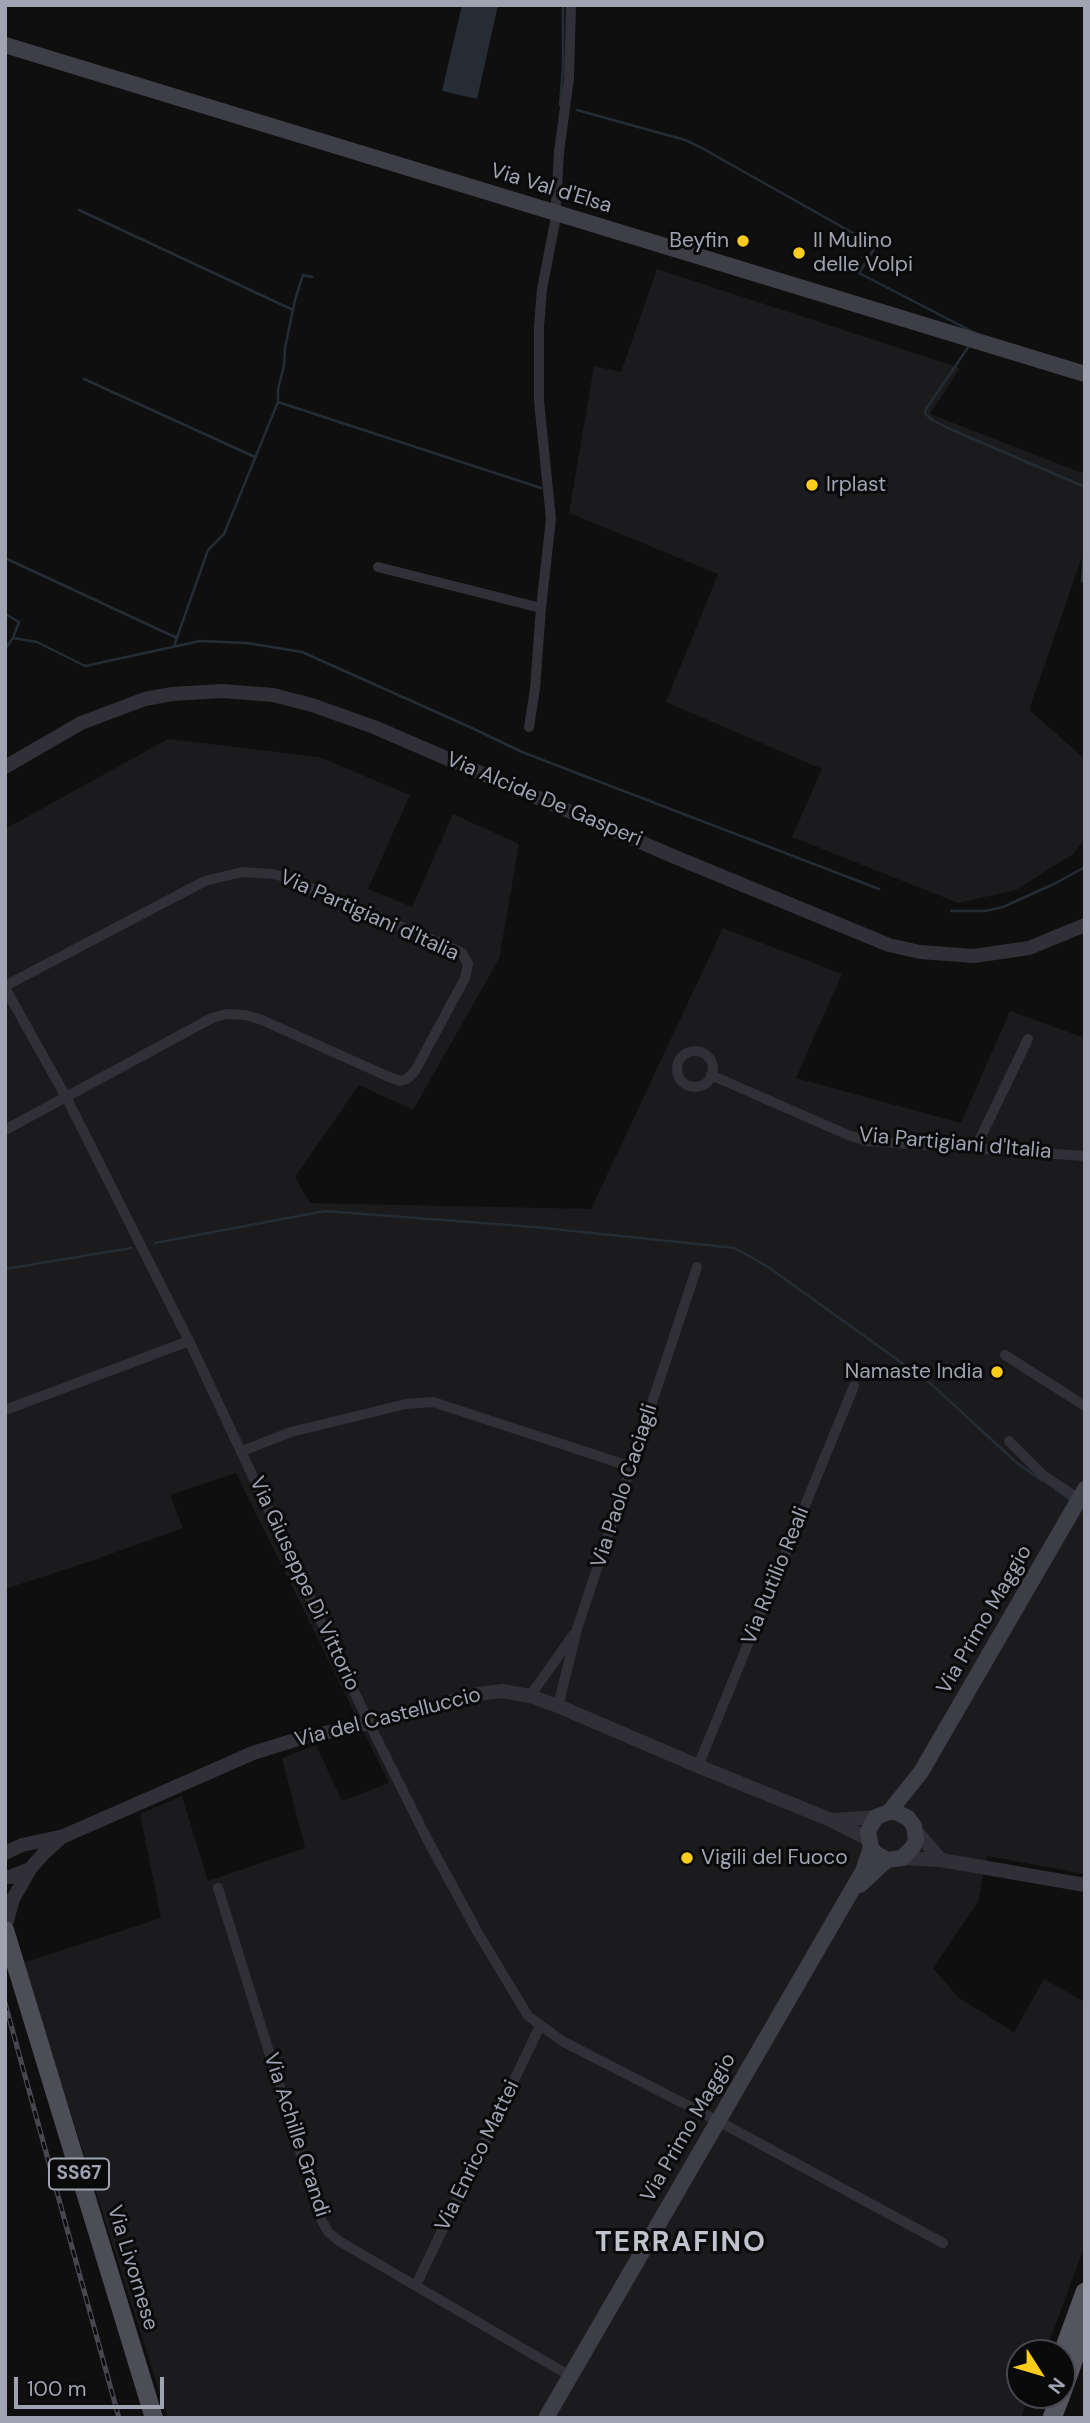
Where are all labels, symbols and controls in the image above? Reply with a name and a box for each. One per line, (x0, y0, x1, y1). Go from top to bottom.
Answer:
street label: Via Val d'Elsa (487, 159, 615, 219)
place label: Beyfin (669, 228, 729, 254)
place label: Il Mulino delle Volpi (813, 228, 913, 278)
marker: Beyfin (735, 233, 751, 249)
marker: Il Mulino delle Volpi (791, 245, 807, 261)
place label: Irplast (826, 472, 886, 498)
marker: Irplast (804, 477, 820, 493)
street label: Via Alcide De Gasperi (442, 747, 646, 853)
street label: Via Partigiani d'Italia (276, 865, 462, 967)
street label: Via Partigiani d'Italia (858, 1123, 1052, 1165)
place label: Namaste India (845, 1359, 983, 1385)
marker: Namaste India (989, 1364, 1005, 1380)
street label: Via Paolo Caciagli (587, 1401, 663, 1571)
street label: Via Giuseppe Di Vittorio (243, 1473, 365, 1695)
street label: Via Rutilio Reali (737, 1503, 815, 1649)
street label: Via Primo Maggio (932, 1541, 1038, 1699)
street label: Via del Castelluccio (292, 1683, 484, 1753)
place label: Vigili del Fuoco (701, 1845, 848, 1871)
marker: Vigili del Fuoco (679, 1850, 695, 1866)
street label: Via Primo Maggio (636, 2049, 742, 2207)
street label: Via Achille Grandi (258, 2050, 334, 2220)
street label: Via Enrico Mattei (431, 2076, 525, 2236)
road number: SS67 (49, 2158, 109, 2190)
street label: Via Livornese (101, 2202, 163, 2334)
district label: TERRAFINO (596, 2227, 766, 2261)
north arrow (1006, 2339, 1076, 2409)
scale bar (18, 2364, 168, 2408)
text: N (1042, 2373, 1071, 2399)
text: 100 m (27, 2375, 87, 2403)

